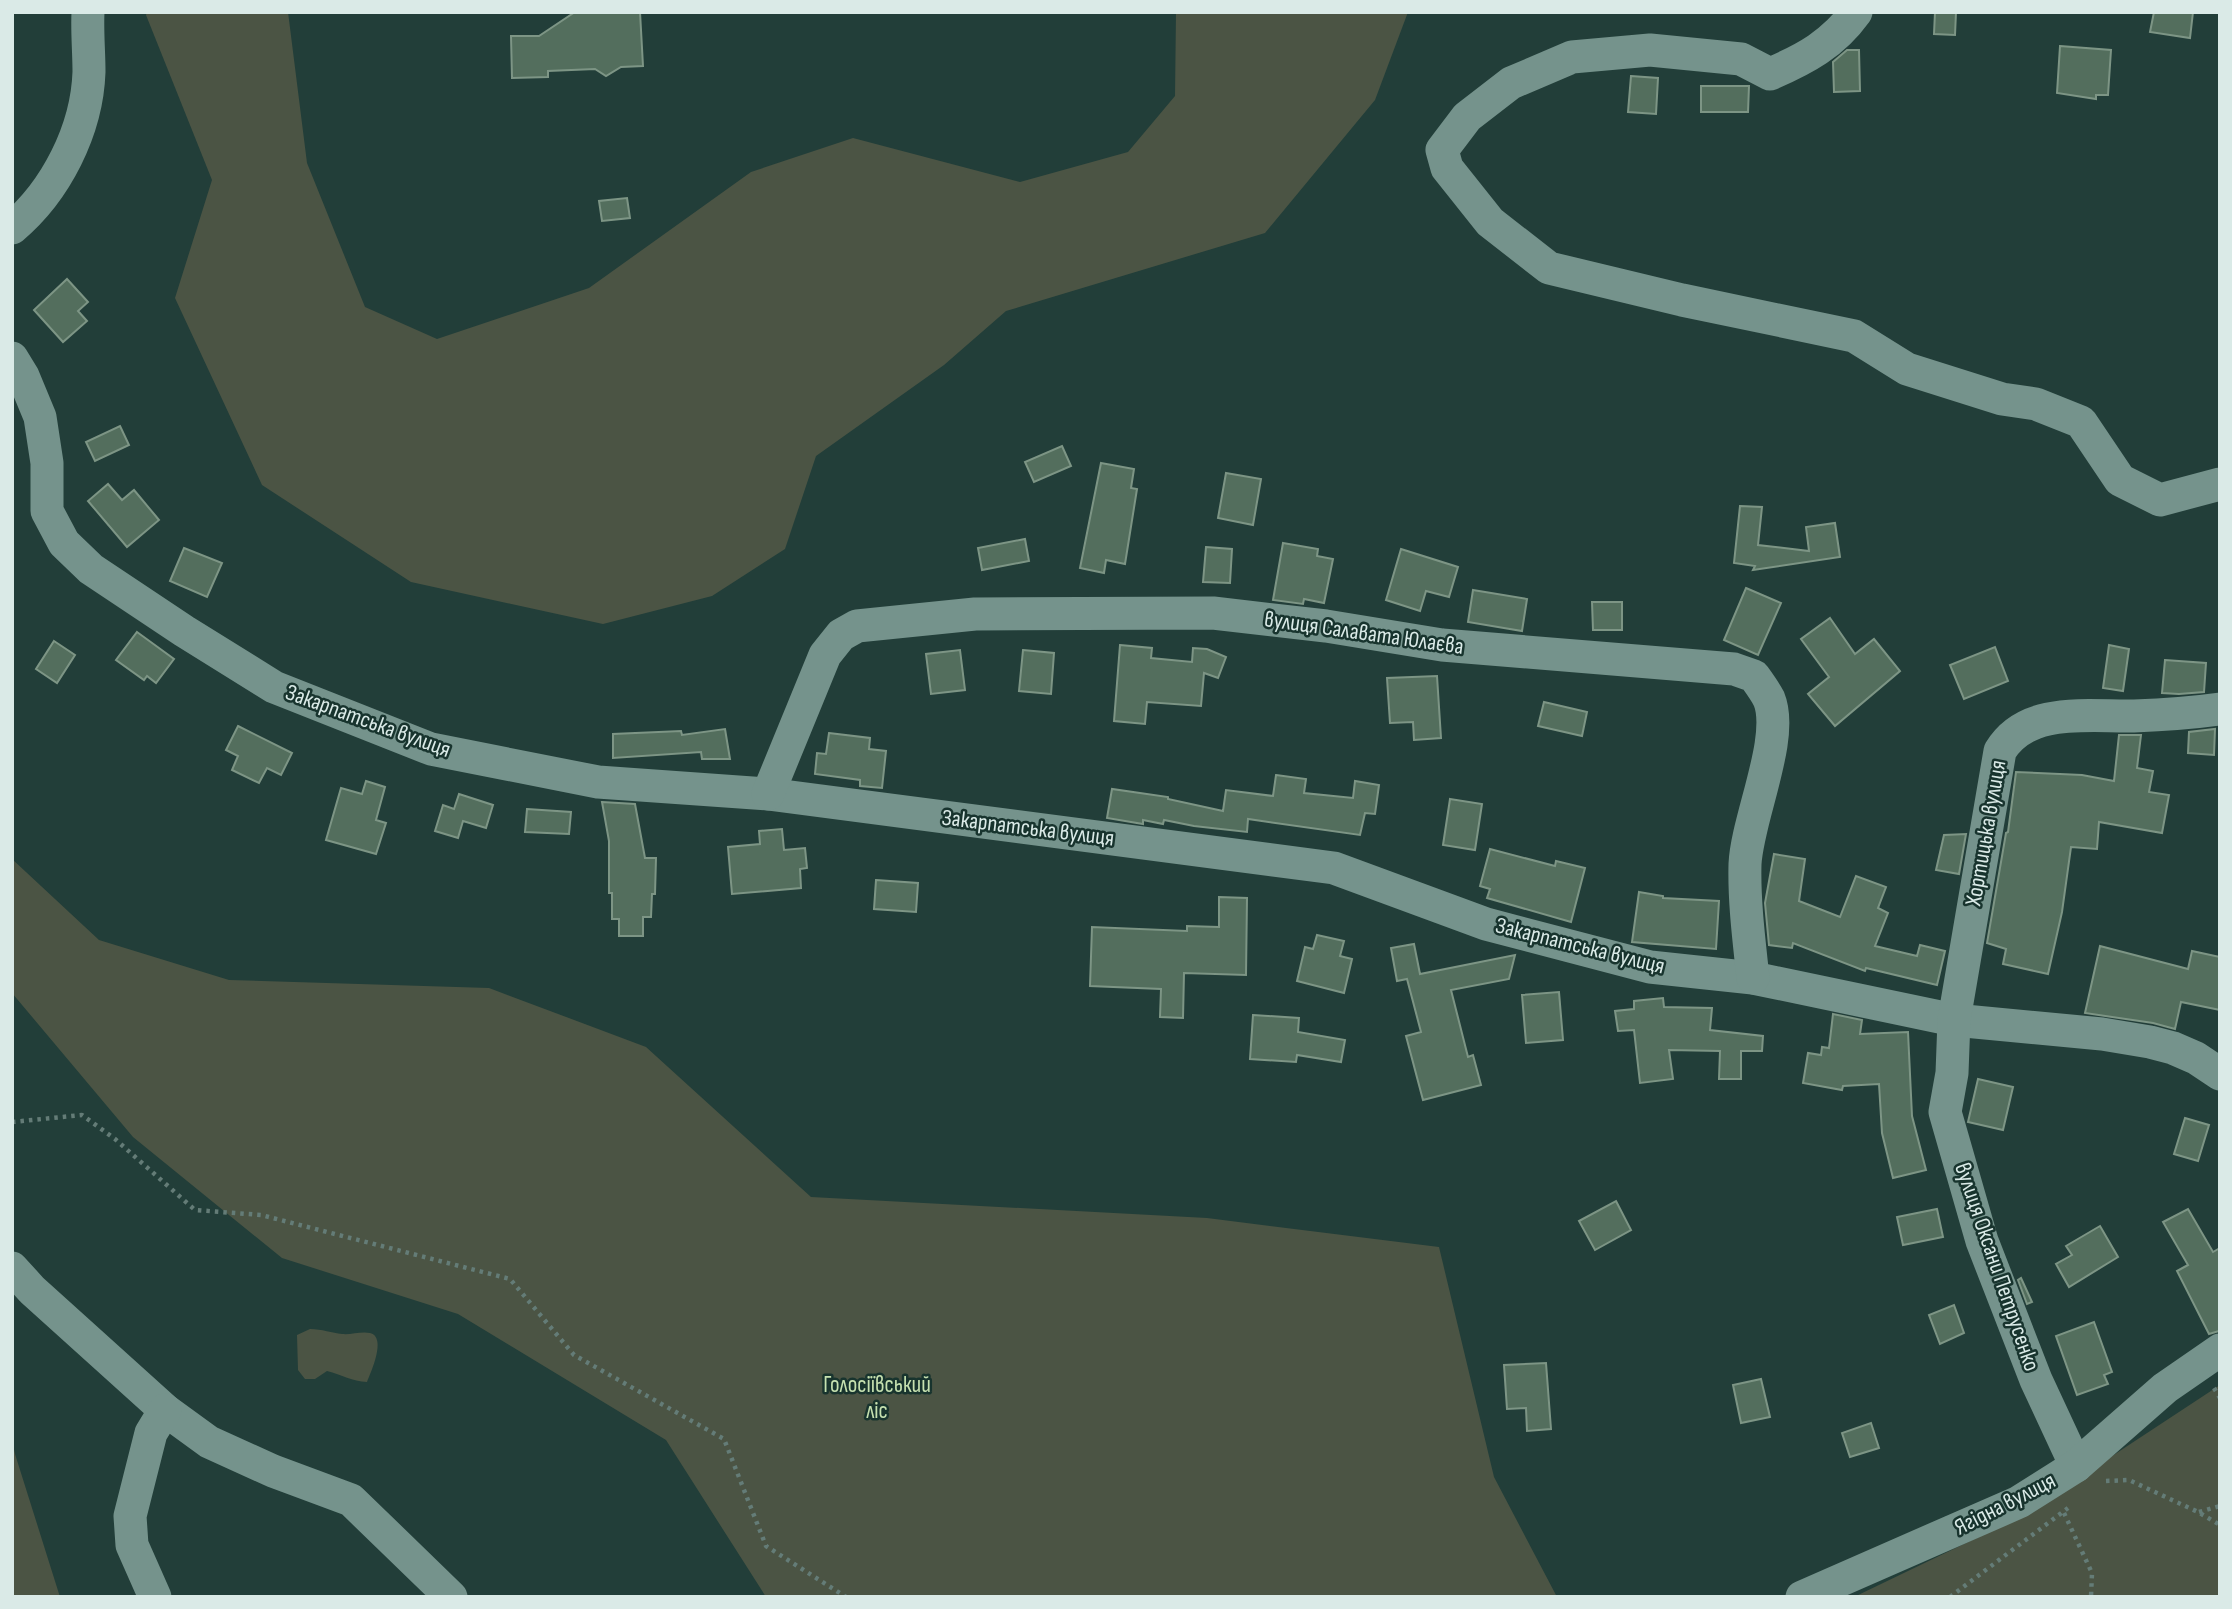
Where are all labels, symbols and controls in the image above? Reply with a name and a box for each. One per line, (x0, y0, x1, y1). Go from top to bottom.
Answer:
street label: вулиця Салавата Юлаєва (1262, 605, 1466, 661)
street label: Закарпатська вулиця (282, 678, 454, 764)
street label: Хортицька вулиця (1959, 758, 2013, 909)
street label: Закарпатська вулиця (940, 804, 1116, 852)
street label: Закарпатська вулиця (1492, 911, 1668, 981)
street label: вулиця Оксани Петрусенко (1948, 1159, 2046, 1375)
park label: Голосіївський ліс (823, 1371, 931, 1425)
street label: Ягідна вулиця (1950, 1467, 2060, 1541)

